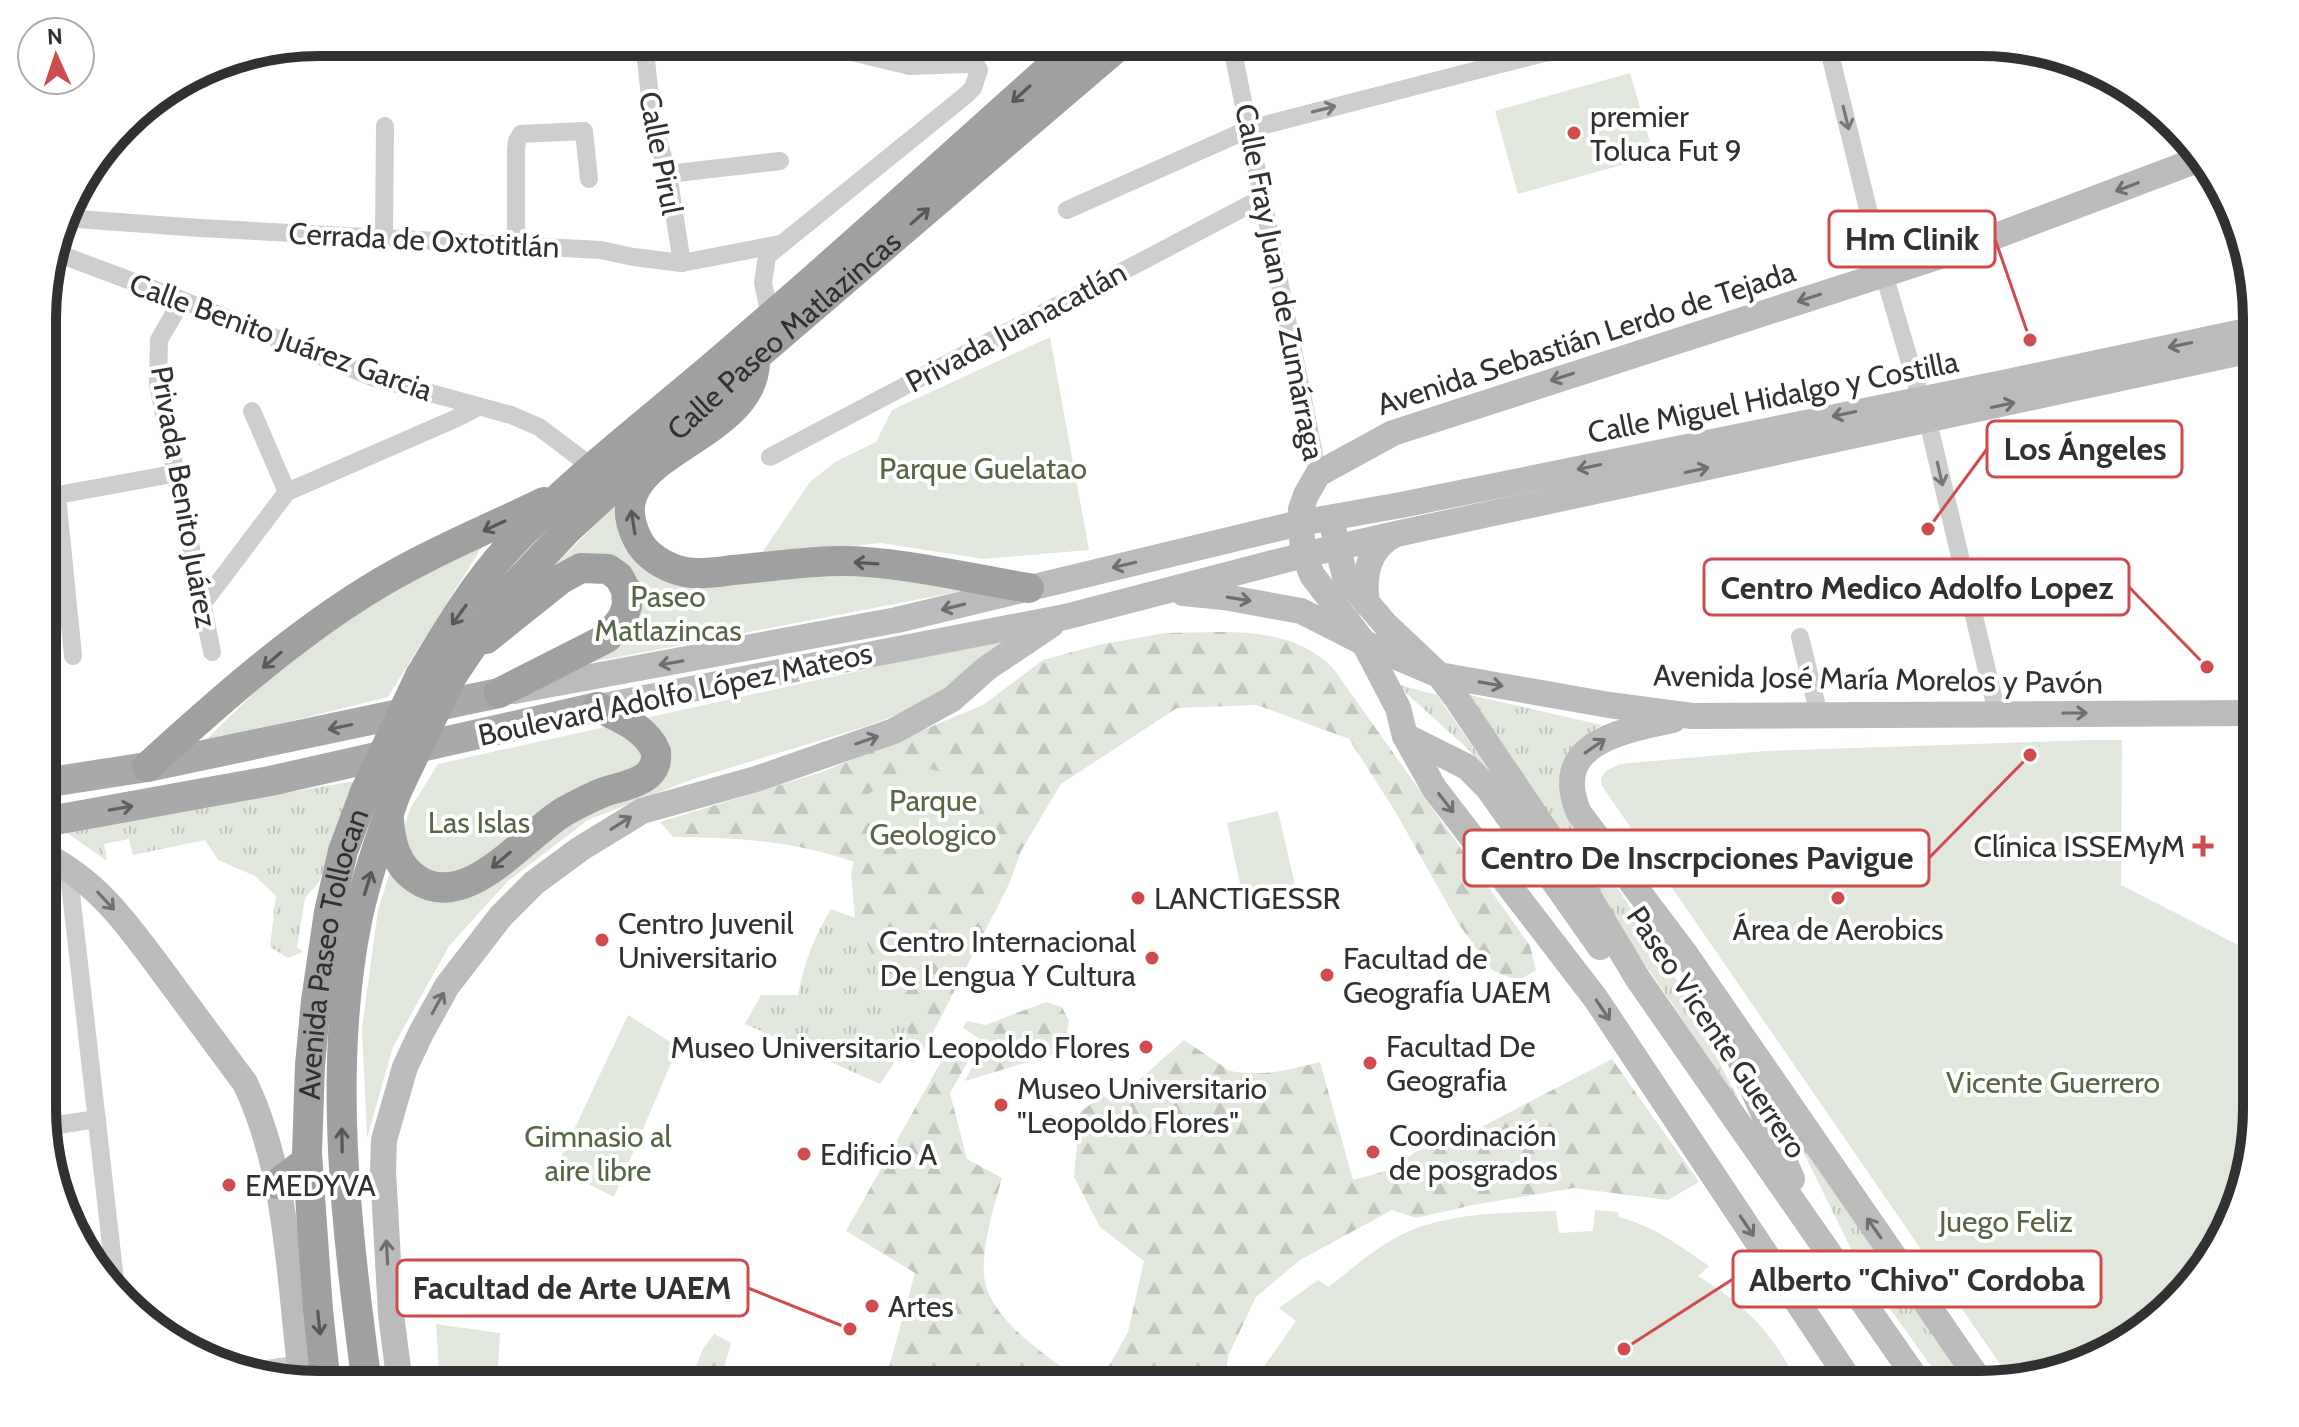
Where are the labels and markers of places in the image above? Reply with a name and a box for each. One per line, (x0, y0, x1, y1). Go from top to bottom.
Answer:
place label: premier Toluca Fut 9 (1590, 98, 1742, 169)
marker: premier Toluca Fut 9 (1565, 124, 1583, 142)
callout: Hm Clinik (1829, 211, 1995, 267)
callout: Los Ángeles (1987, 421, 2182, 477)
callout: Centro Medico Adolfo Lopez (1704, 559, 2129, 615)
place label: Clínica ISSEMyM (1973, 828, 2185, 865)
callout: Centro De Inscrpciones Pavigue (1464, 830, 1929, 886)
marker: Clínica ISSEMyM (2192, 835, 2214, 857)
place label: LANCTIGESSR (1154, 880, 1341, 917)
marker: LANCTIGESSR (1129, 889, 1147, 907)
marker: Área de Aerobics (1829, 889, 1847, 907)
place label: Centro Juvenil Universitario (618, 905, 794, 976)
place label: Área de Aerobics (1733, 911, 1944, 948)
place label: Centro Internacional De Lengua Y Cultura (879, 923, 1137, 994)
marker: Centro Juvenil Universitario (593, 931, 611, 949)
place label: Facultad de Geografía UAEM (1343, 940, 1551, 1011)
marker: Centro Internacional De Lengua Y Cultura (1143, 949, 1161, 967)
marker: Facultad de Geografía UAEM (1318, 966, 1336, 984)
place label: Facultad De Geografia (1386, 1028, 1536, 1099)
place label: Museo Universitario Leopoldo Flores (671, 1029, 1130, 1066)
marker: Museo Universitario Leopoldo Flores (1137, 1038, 1155, 1056)
marker: Facultad De Geografia (1361, 1054, 1379, 1072)
place label: Museo Universitario "Leopoldo Flores" (1017, 1070, 1267, 1141)
marker: Museo Universitario "Leopoldo Flores" (992, 1096, 1010, 1114)
place label: Coordinación de posgrados (1389, 1117, 1558, 1188)
place label: Edificio A (820, 1136, 938, 1173)
marker: Coordinación de posgrados (1364, 1143, 1382, 1161)
marker: Edificio A (795, 1145, 813, 1163)
place label: EMEDYVA (245, 1167, 376, 1204)
marker: EMEDYVA (220, 1176, 238, 1194)
callout: Alberto "Chivo" Cordoba (1733, 1251, 2101, 1307)
callout: Facultad de Arte UAEM (397, 1260, 748, 1316)
place label: Artes (888, 1288, 954, 1325)
marker: Artes (863, 1297, 881, 1315)

